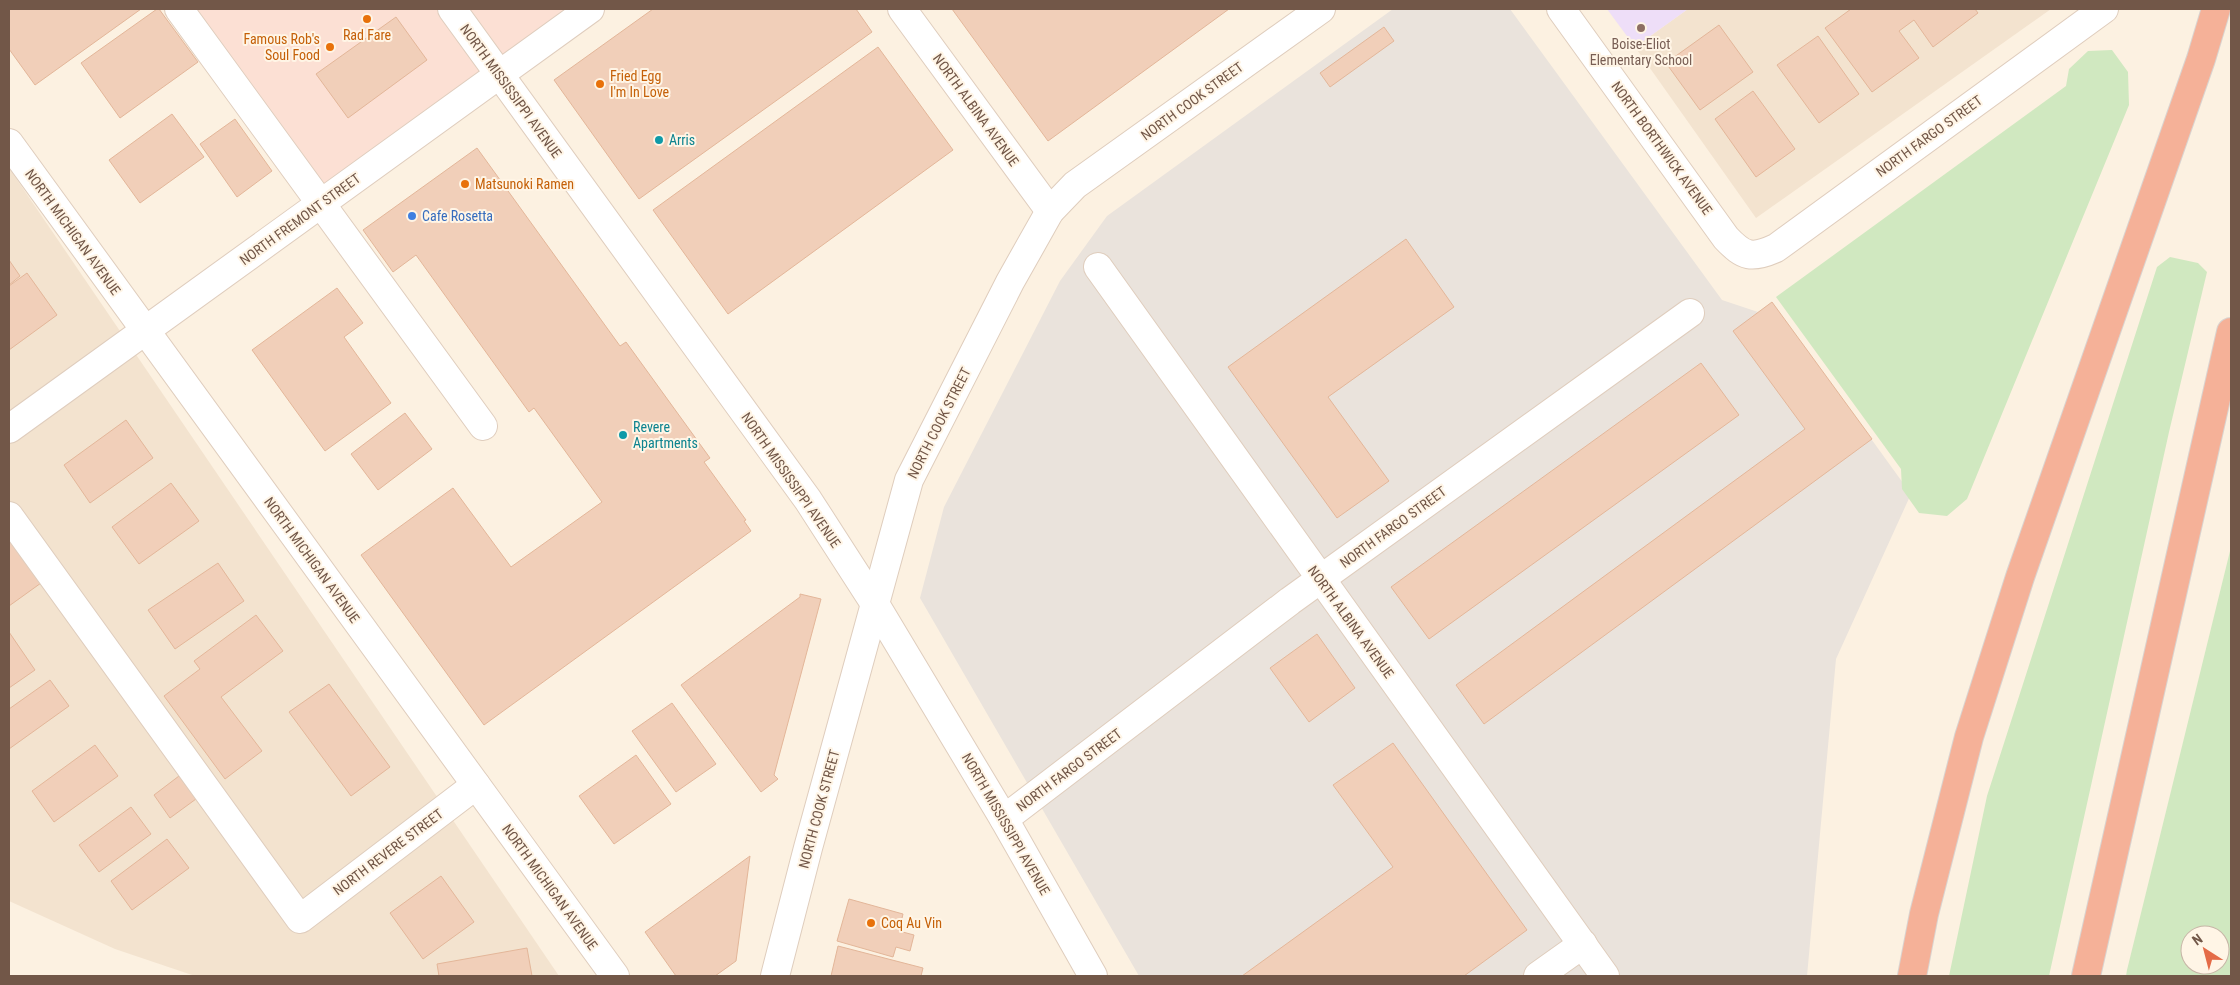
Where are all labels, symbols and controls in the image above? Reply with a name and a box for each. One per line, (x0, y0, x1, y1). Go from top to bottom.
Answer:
marker: Rad Fare (361, 13, 373, 25)
street label: NORTH MISSISSIPPI AVENUE (457, 21, 565, 161)
marker: Boise-Eliot Elementary School (1635, 22, 1647, 34)
place label: Rad Fare (343, 27, 392, 43)
place label: Famous Rob's Soul Food (243, 31, 320, 63)
place label: Boise-Eliot Elementary School (1590, 36, 1692, 68)
marker: Famous Rob's Soul Food (324, 41, 336, 53)
street label: NORTH ALBINA AVENUE (930, 51, 1022, 169)
street label: NORTH COOK STREET (1138, 59, 1246, 143)
place label: Fried Egg I'm In Love (610, 68, 670, 100)
marker: Fried Egg I'm In Love (594, 78, 606, 90)
street label: NORTH BORTHWICK AVENUE (1608, 78, 1716, 218)
street label: NORTH FARGO STREET (1873, 92, 1985, 180)
place label: Arris (669, 132, 695, 148)
marker: Arris (653, 134, 665, 146)
street label: NORTH MICHIGAN AVENUE (22, 166, 124, 298)
street label: NORTH FREMONT STREET (237, 170, 363, 268)
place label: Matsunoki Ramen (475, 176, 574, 192)
marker: Matsunoki Ramen (459, 178, 471, 190)
place label: Cafe Rosetta (422, 208, 493, 224)
marker: Cafe Rosetta (406, 210, 418, 222)
street label: NORTH COOK STREET (904, 365, 974, 481)
street label: NORTH MISSISSIPPI AVENUE (738, 409, 844, 551)
place label: Revere Apartments (633, 419, 698, 451)
marker: Revere Apartments (617, 429, 629, 441)
street label: NORTH FARGO STREET (1337, 483, 1449, 571)
street label: NORTH MICHIGAN AVENUE (261, 494, 363, 626)
street label: NORTH ALBINA AVENUE (1305, 563, 1397, 681)
street label: NORTH FARGO STREET (1013, 725, 1125, 815)
street label: NORTH COOK STREET (795, 748, 843, 870)
street label: NORTH MISSISSIPPI AVENUE (959, 750, 1053, 898)
street label: NORTH REVERE STREET (330, 806, 446, 898)
street label: NORTH MICHIGAN AVENUE (499, 821, 601, 953)
place label: Coq Au Vin (881, 915, 942, 931)
marker: Coq Au Vin (865, 917, 877, 929)
north arrow (2180, 925, 2230, 975)
text: N (2189, 930, 2206, 948)

